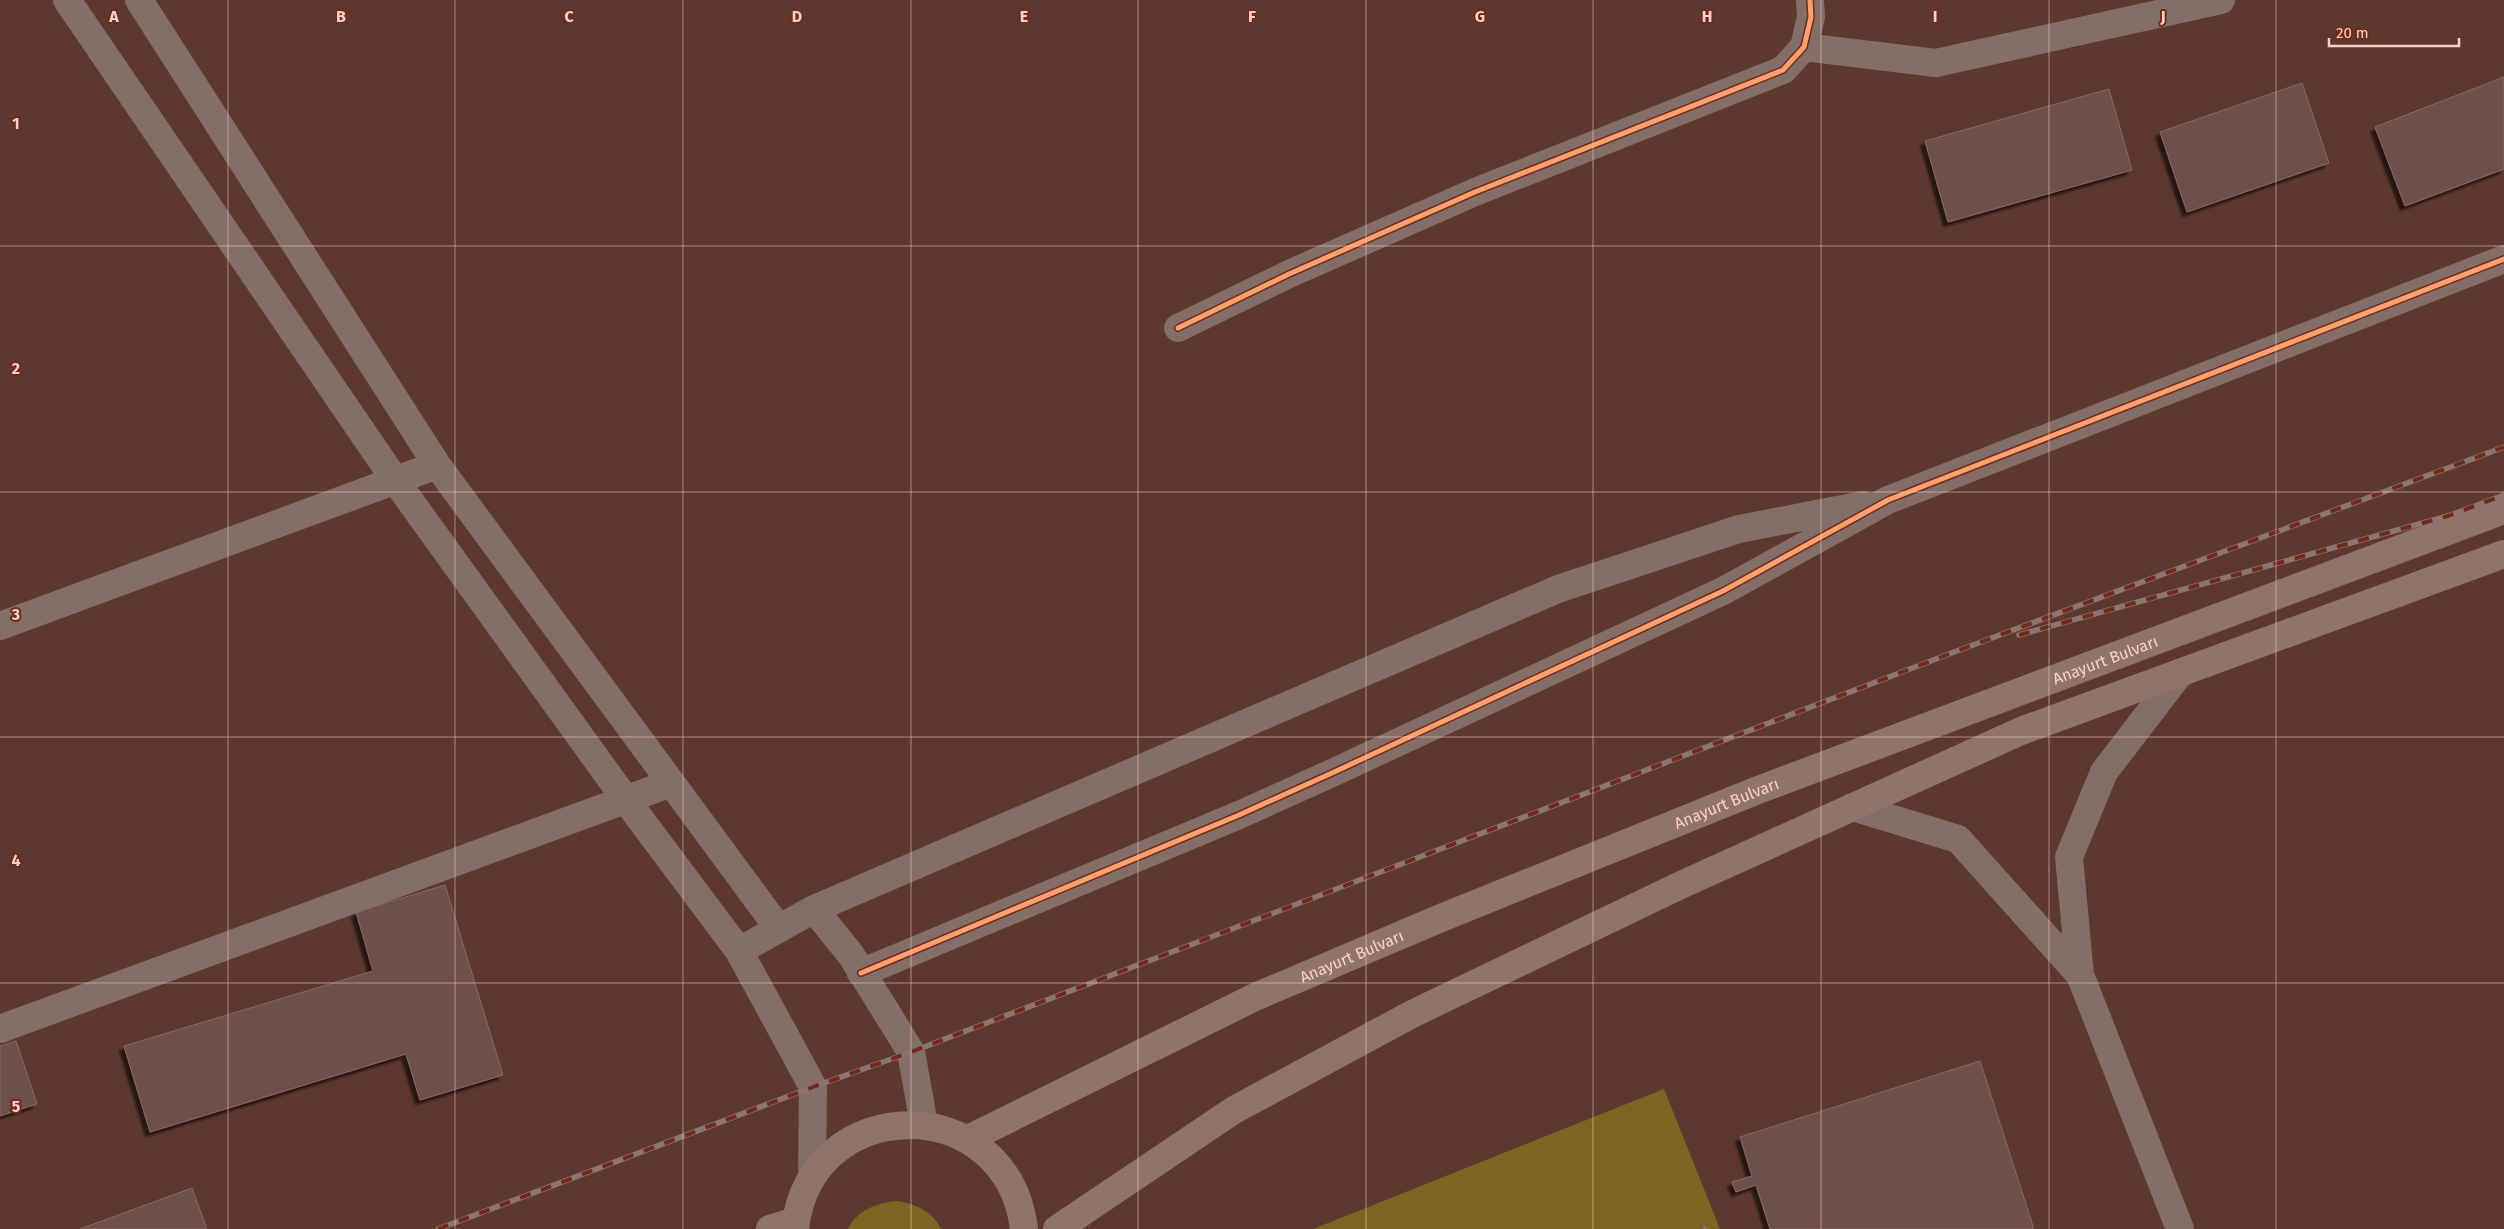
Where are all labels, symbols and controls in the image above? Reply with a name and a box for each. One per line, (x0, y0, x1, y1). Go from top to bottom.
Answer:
text: A (108, 7, 119, 26)
text: B (336, 7, 346, 26)
text: C (564, 7, 574, 26)
text: D (792, 7, 802, 26)
text: E (1020, 7, 1028, 26)
text: F (1248, 7, 1256, 26)
text: G (1475, 7, 1485, 26)
text: H (1702, 7, 1712, 26)
text: I (1933, 7, 1937, 26)
text: J (2159, 7, 2166, 26)
scale bar (2329, 15, 2459, 47)
text: 20 m (2336, 24, 2369, 42)
text: 1 (12, 114, 20, 133)
text: 2 (12, 359, 20, 378)
text: 3 (11, 605, 20, 624)
street label: Anayurt Bulvarı (2050, 631, 2161, 688)
street label: Anayurt Bulvarı (1671, 774, 1781, 832)
text: 4 (11, 851, 21, 870)
street label: Anayurt Bulvarı (1297, 926, 1406, 986)
text: 5 (12, 1097, 21, 1116)

